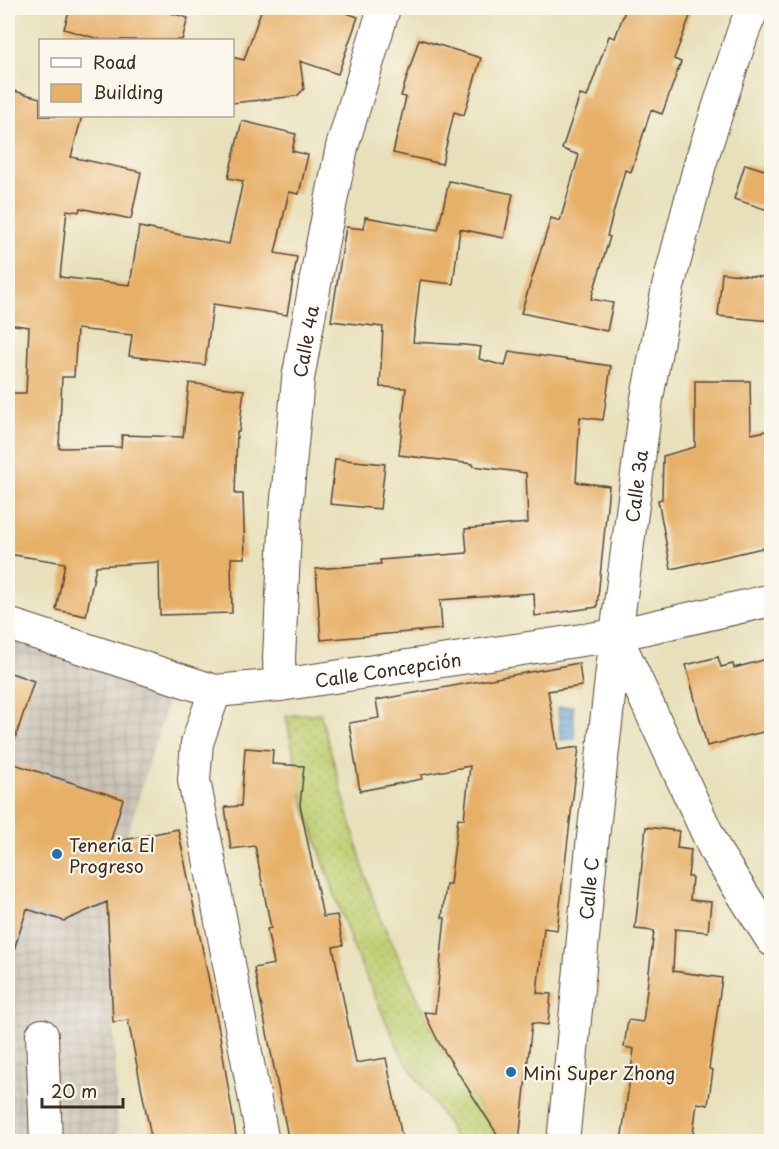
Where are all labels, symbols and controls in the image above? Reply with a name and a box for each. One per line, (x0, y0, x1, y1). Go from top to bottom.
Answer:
legend (39, 39, 234, 117)
text: Road (93, 48, 137, 75)
text: Building (93, 78, 163, 105)
street label: Calle 4a (285, 302, 325, 380)
street label: Calle 3a (617, 448, 654, 524)
street label: Calle Concepción (313, 645, 463, 693)
place label: Teneria El Progreso (69, 831, 155, 879)
marker: Teneria El Progreso (50, 847, 64, 861)
street label: Calle C (571, 856, 604, 921)
place label: Mini Super Zhong (523, 1059, 676, 1086)
marker: Mini Super Zhong (504, 1065, 518, 1079)
scale bar (42, 1071, 123, 1109)
text: 20 m (51, 1077, 97, 1104)

